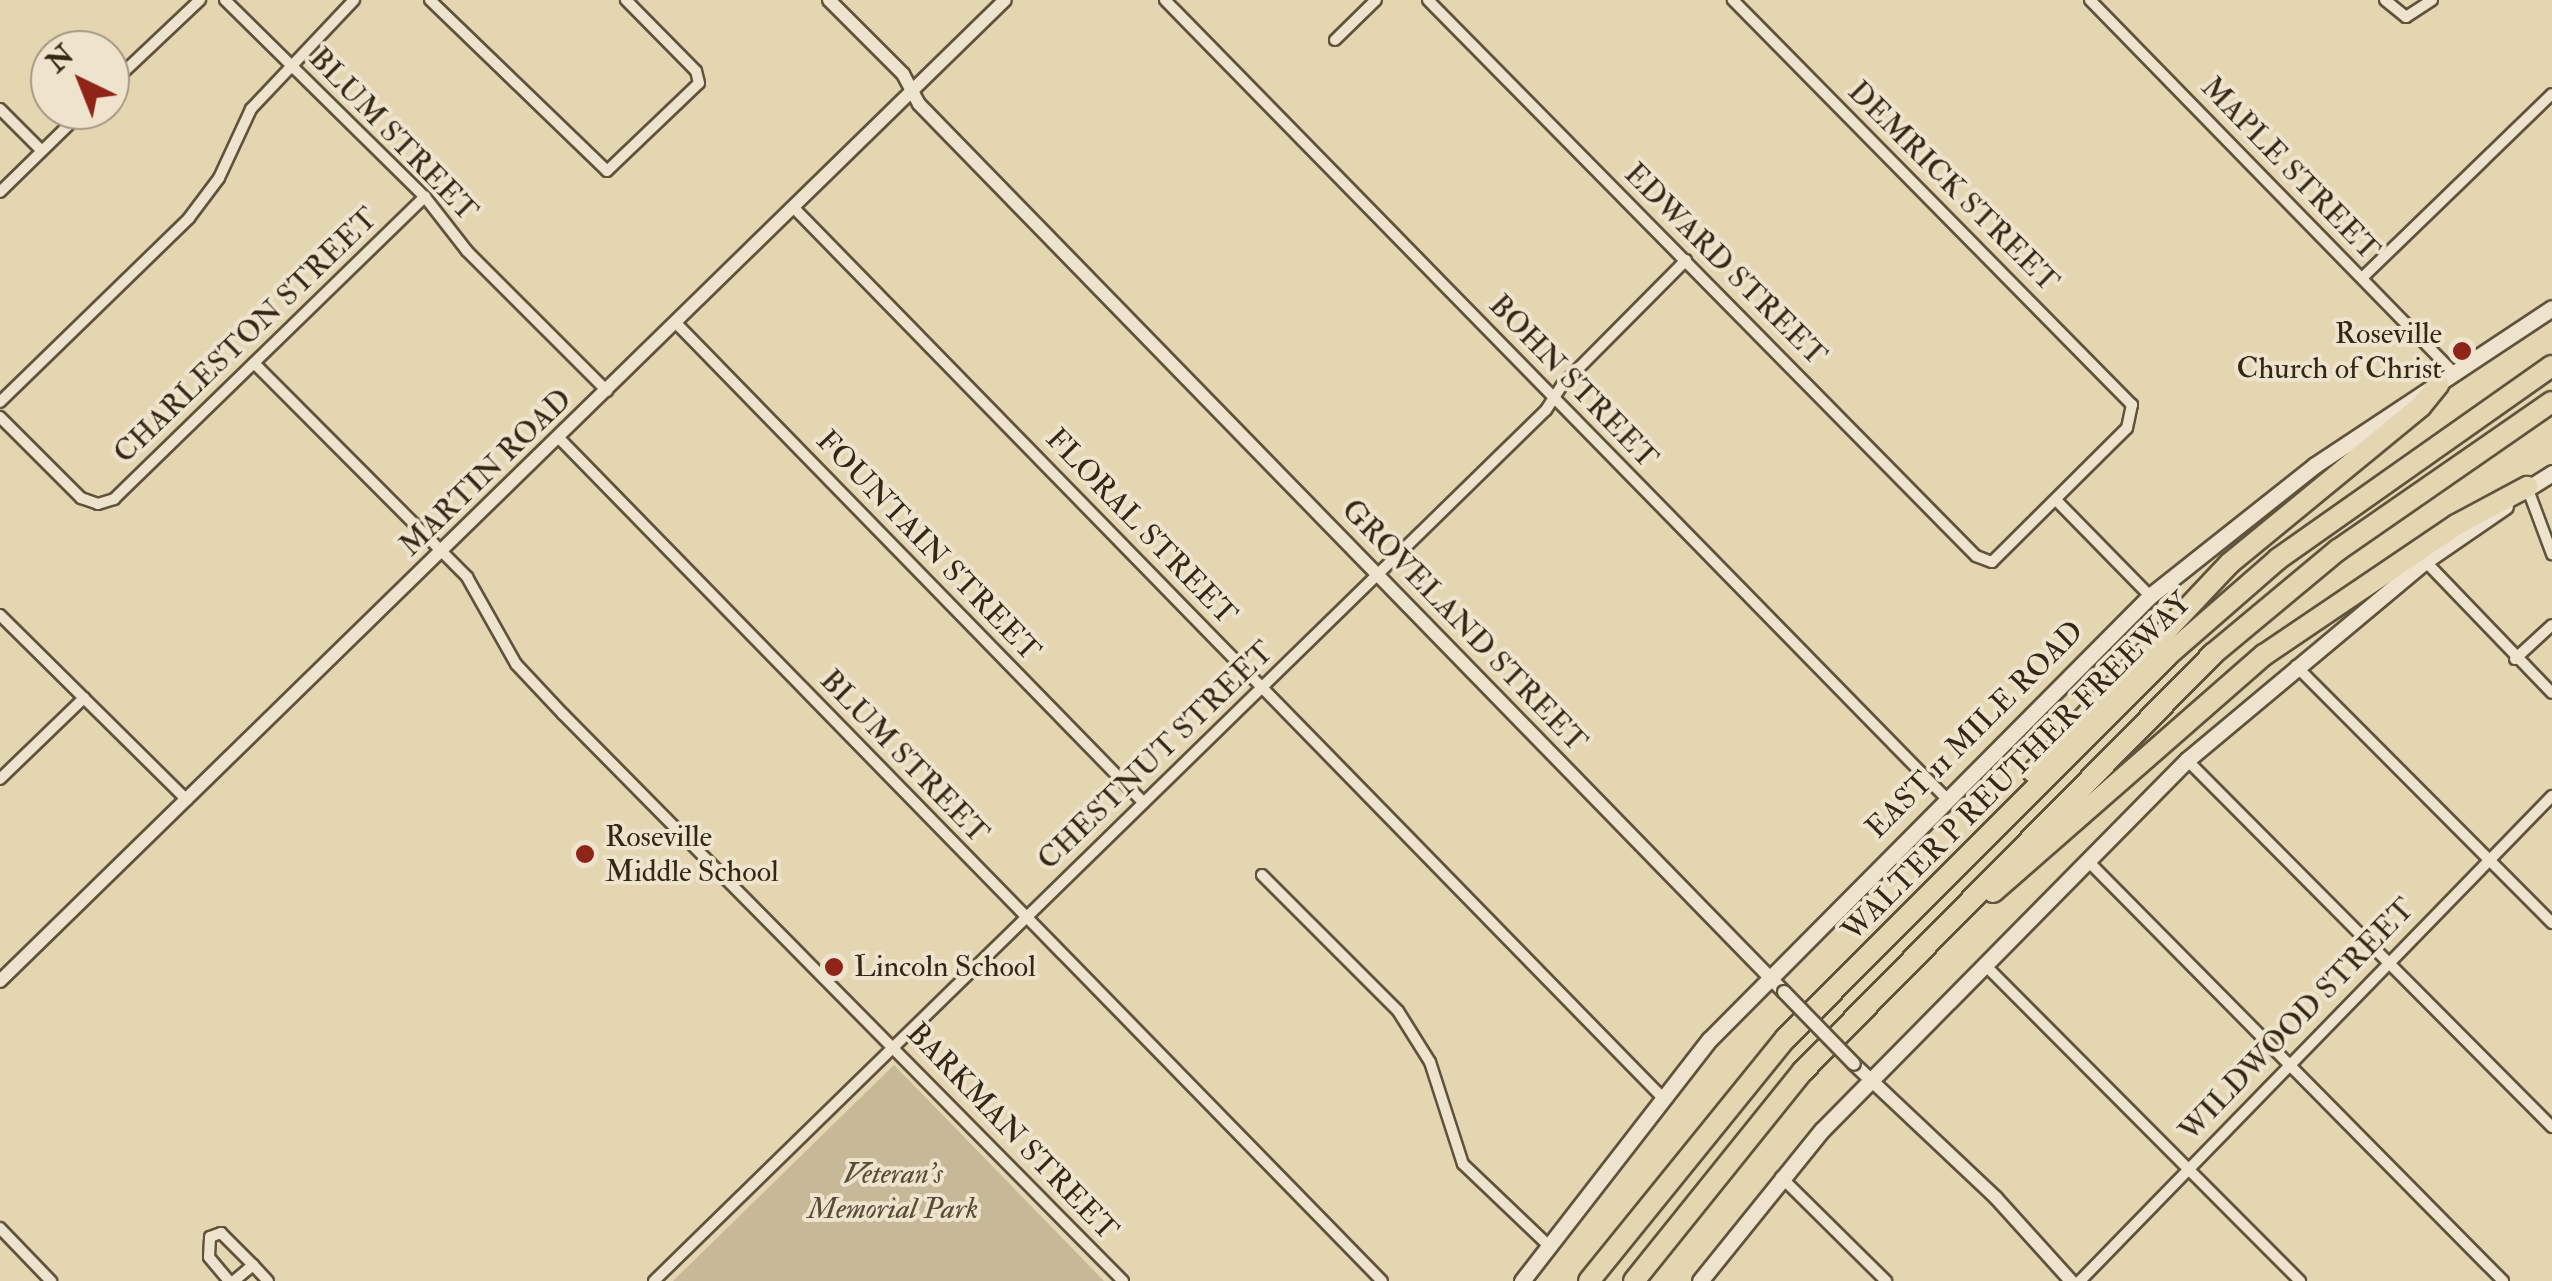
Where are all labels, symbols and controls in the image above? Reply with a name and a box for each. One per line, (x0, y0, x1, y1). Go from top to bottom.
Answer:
north arrow (30, 30, 130, 130)
text: N (39, 38, 82, 81)
street label: BLUM STREET (301, 41, 485, 229)
street label: MAPLE STREET (2193, 70, 2387, 268)
street label: DEMRICK STREET (1840, 74, 2066, 300)
street label: EDWARD STREET (1616, 156, 1834, 374)
street label: CHARLESTON STREET (107, 201, 385, 471)
street label: BOHN STREET (1481, 288, 1665, 476)
place label: Roseville Church of Christ (2236, 316, 2442, 386)
marker: Roseville Church of Christ (2451, 340, 2473, 362)
street label: MARTIN ROAD (393, 382, 579, 564)
street label: FLORAL STREET (1038, 421, 1244, 633)
street label: FOUNTAIN STREET (808, 423, 1048, 669)
street label: GROVELAND STREET (1334, 492, 1594, 760)
street label: WALTER P REUTHER FREEWAY (1835, 585, 2199, 949)
street label: EAST 11 MILE ROAD (1859, 614, 2091, 846)
street label: CHESTNUT STREET (1031, 634, 1281, 878)
street label: BLUM STREET (812, 663, 996, 851)
place label: Roseville Middle School (605, 819, 779, 890)
marker: Roseville Middle School (574, 843, 596, 865)
street label: WILDWOOD STREET (2172, 891, 2422, 1149)
place label: Lincoln School (854, 949, 1036, 985)
marker: Lincoln School (823, 956, 845, 978)
street label: BARKMAN STREET (899, 1016, 1125, 1248)
park label: Veteran's Memorial Park (808, 1156, 978, 1226)

